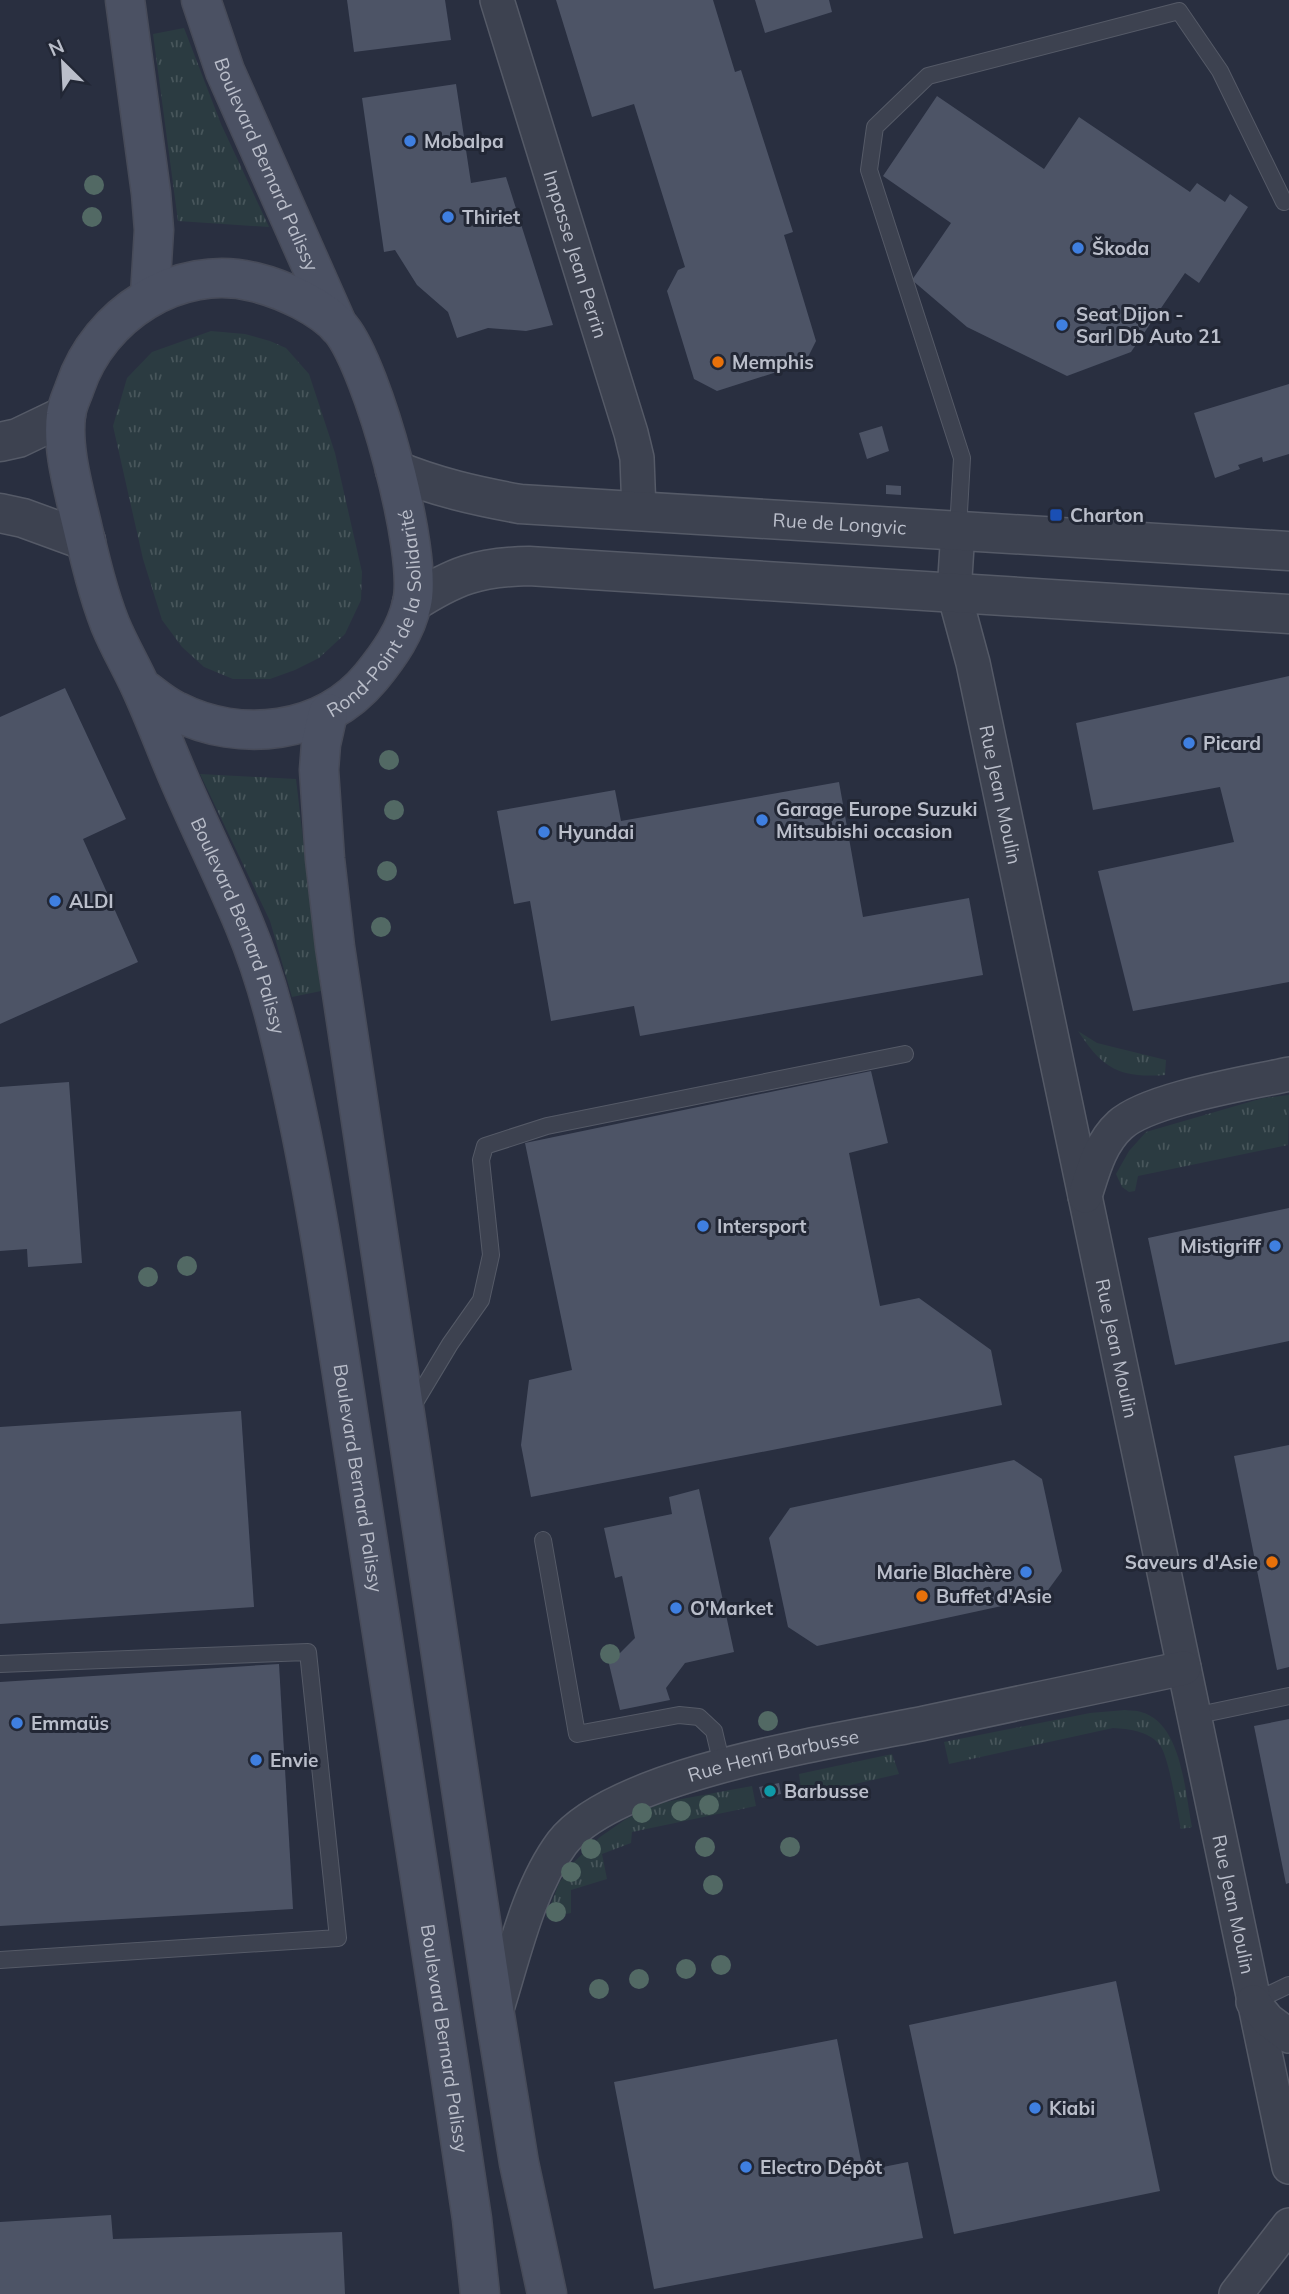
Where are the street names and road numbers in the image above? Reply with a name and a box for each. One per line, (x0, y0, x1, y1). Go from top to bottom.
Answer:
street label: Boulevard Bernard Palissy (209, 54, 324, 275)
street label: Impasse Jean Perrin (538, 167, 613, 341)
street label: Rue de Longvic (772, 507, 907, 540)
street label: Rond-Point de la Solidarité (322, 508, 426, 722)
street label: Rue Jean Moulin (974, 723, 1027, 866)
street label: Boulevard Bernard Palissy (186, 814, 291, 1037)
street label: Rue Jean Moulin (1091, 1276, 1143, 1420)
street label: Boulevard Bernard Palissy (329, 1362, 388, 1594)
street label: Rue Henri Barbusse (685, 1724, 861, 1787)
street label: Rue Jean Moulin (1207, 1832, 1260, 1976)
street label: Boulevard Bernard Palissy (416, 1922, 474, 2154)

